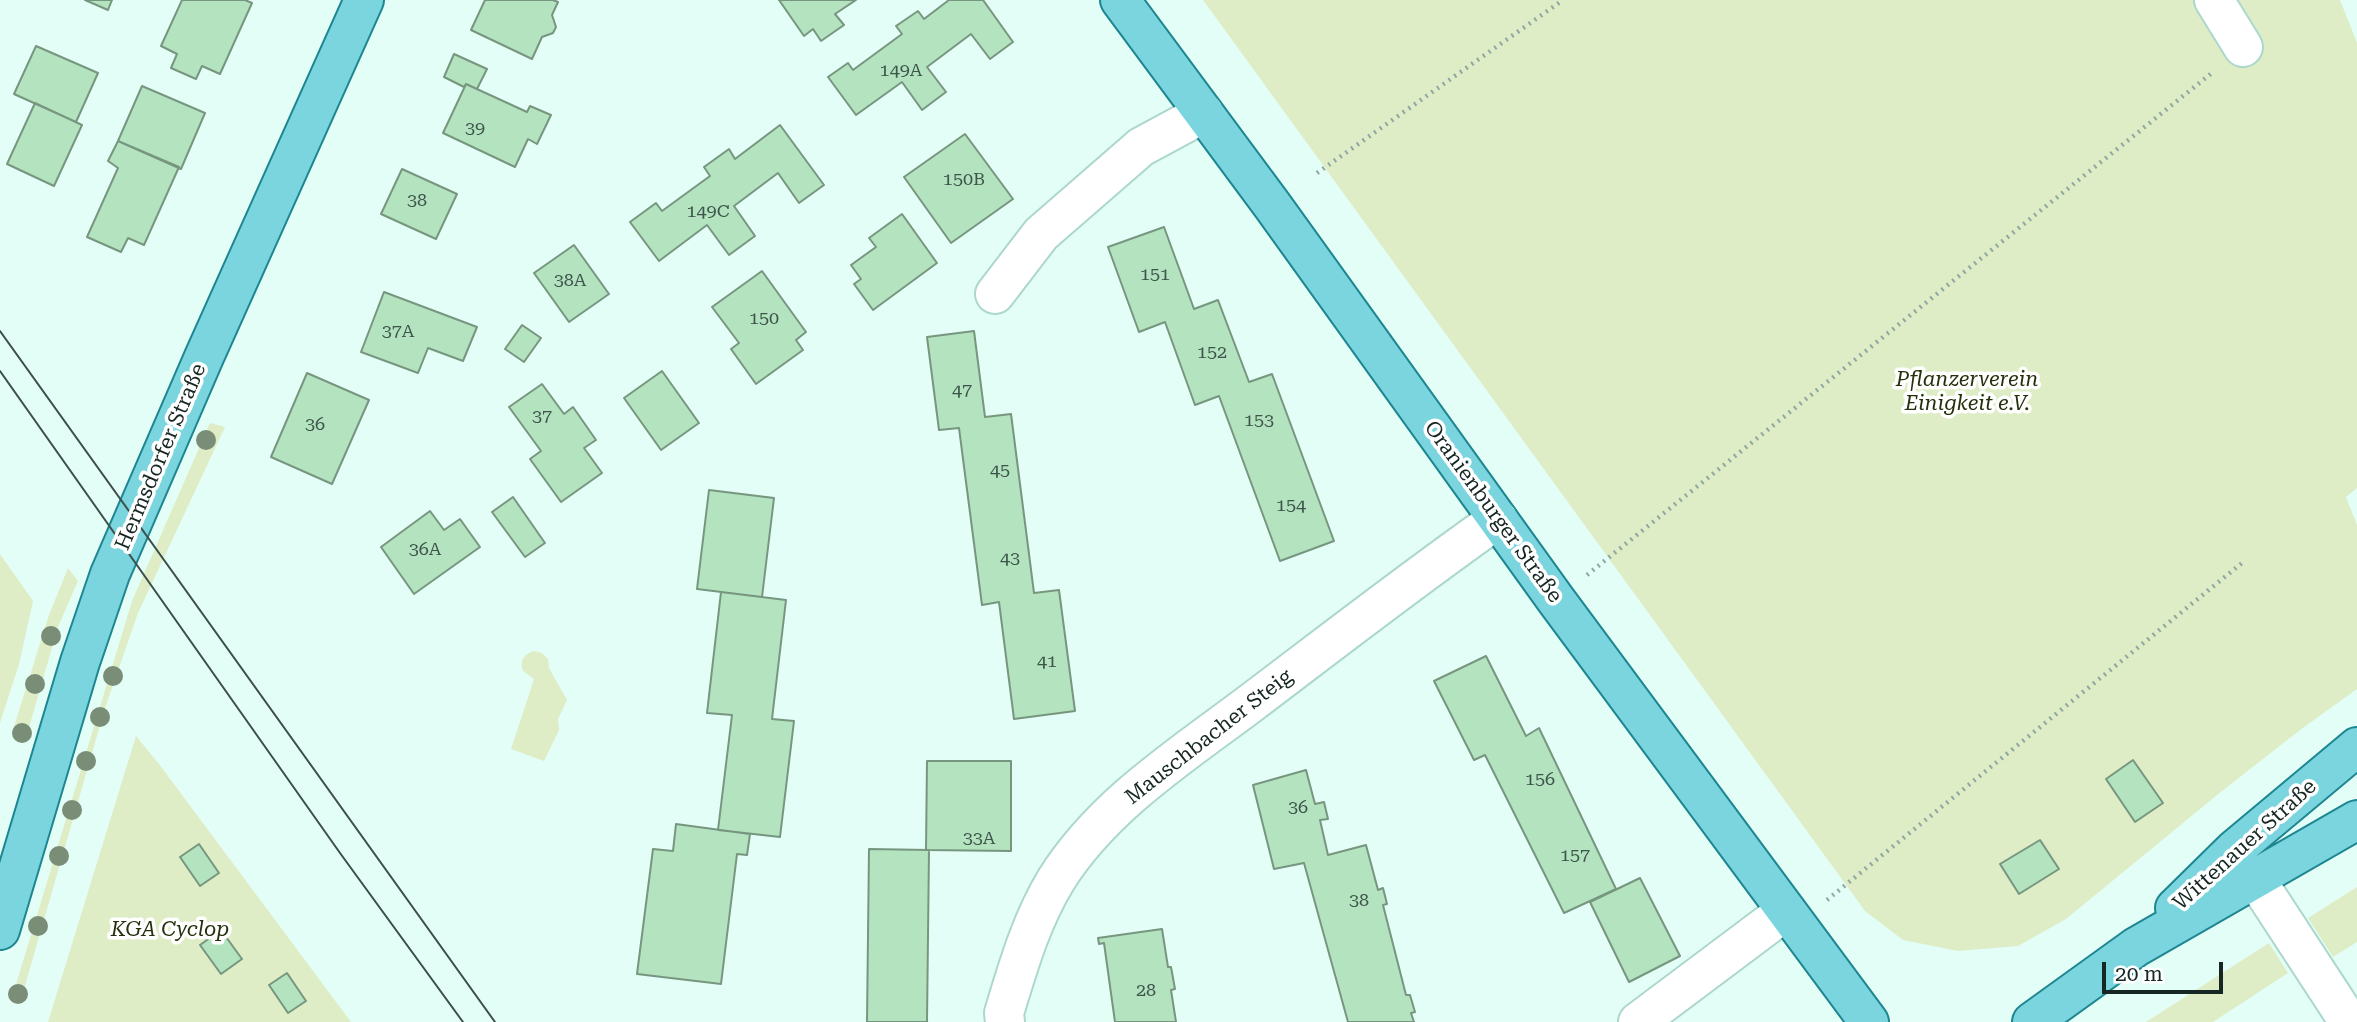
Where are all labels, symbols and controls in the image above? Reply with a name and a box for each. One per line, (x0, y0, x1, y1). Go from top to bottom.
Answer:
house number: 149A (880, 60, 922, 82)
house number: 39 (465, 118, 485, 140)
house number: 150B (943, 169, 985, 191)
house number: 38 (407, 190, 427, 212)
house number: 149C (686, 201, 730, 223)
house number: 151 (1140, 264, 1170, 286)
house number: 38A (554, 270, 586, 292)
house number: 150 (749, 308, 779, 330)
house number: 37A (382, 321, 414, 343)
house number: 152 (1197, 342, 1227, 364)
street label: Hermsdorfer Straße (110, 360, 212, 554)
park label: Pflanzerverein Einigkeit e.V. (1896, 367, 2038, 417)
house number: 47 (952, 380, 972, 402)
house number: 37 (532, 406, 552, 428)
house number: 153 (1244, 410, 1274, 432)
house number: 36 (305, 414, 325, 436)
street label: Oranienburger Straße (1419, 416, 1567, 608)
house number: 45 (990, 460, 1010, 482)
house number: 154 (1276, 495, 1306, 517)
house number: 36A (409, 539, 441, 561)
house number: 43 (1000, 548, 1020, 570)
house number: 41 (1037, 651, 1057, 673)
street label: Mauschbacher Steig (1120, 664, 1298, 810)
house number: 156 (1525, 769, 1555, 791)
street label: Wittenauer Straße (2168, 774, 2322, 916)
house number: 36 (1288, 797, 1308, 819)
house number: 33A (963, 828, 995, 850)
house number: 157 (1560, 845, 1590, 867)
house number: 38 (1349, 890, 1369, 912)
park label: KGA Cyclop (111, 917, 229, 943)
scale bar (2105, 948, 2226, 992)
text: 20 m (2115, 962, 2163, 986)
house number: 28 (1136, 980, 1156, 1002)

